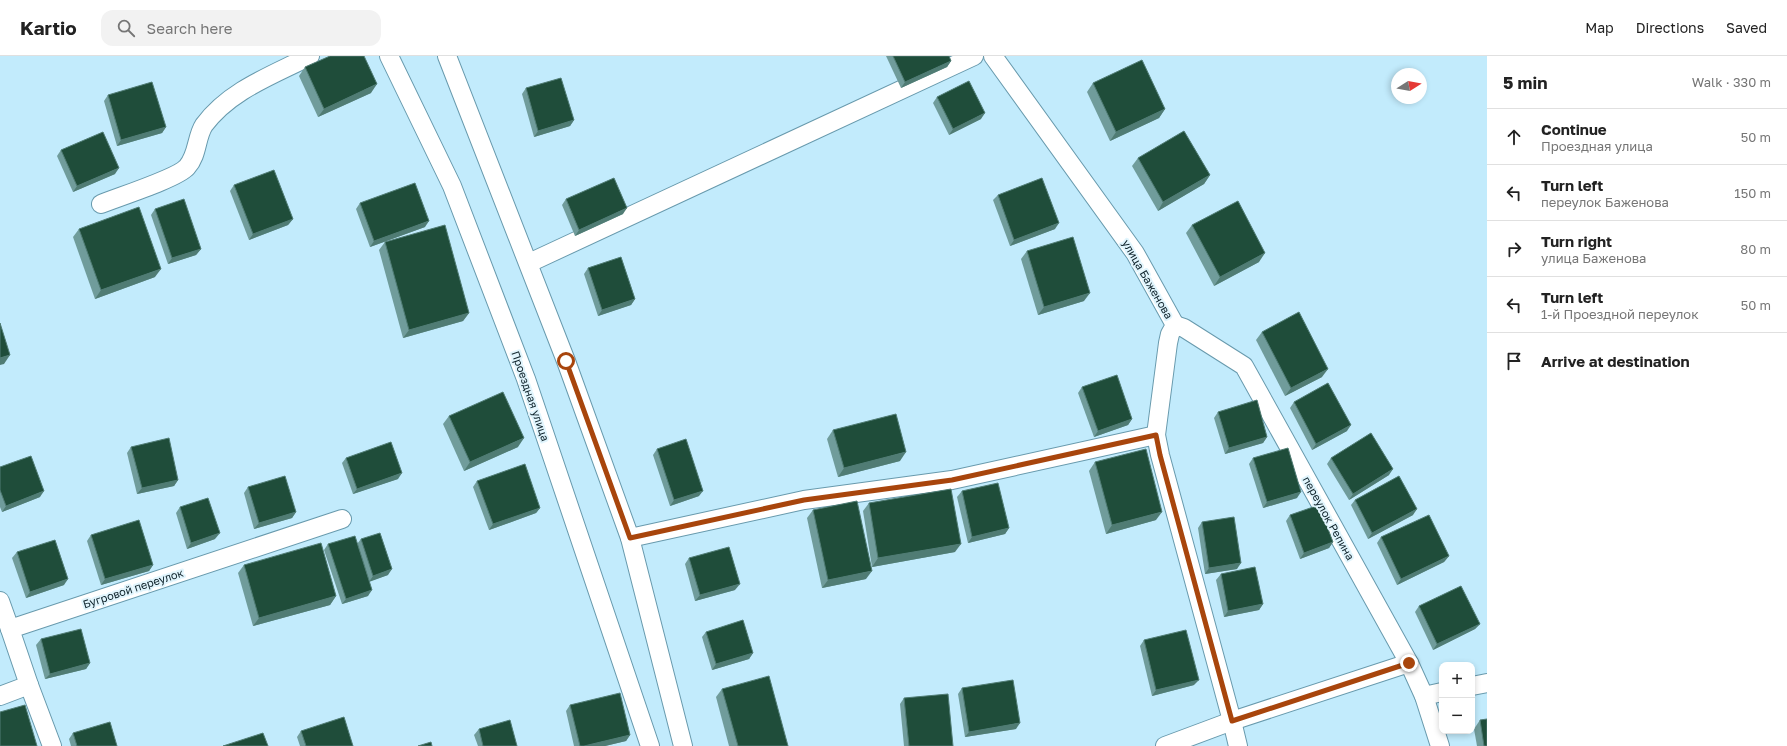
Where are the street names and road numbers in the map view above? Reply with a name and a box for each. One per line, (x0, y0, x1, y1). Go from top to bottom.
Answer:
street label: улица Баженова (1120, 237, 1176, 321)
street label: Проездная улица (509, 349, 553, 443)
street label: переулок Репина (1301, 474, 1357, 562)
street label: Бугровой переулок (81, 565, 186, 610)

